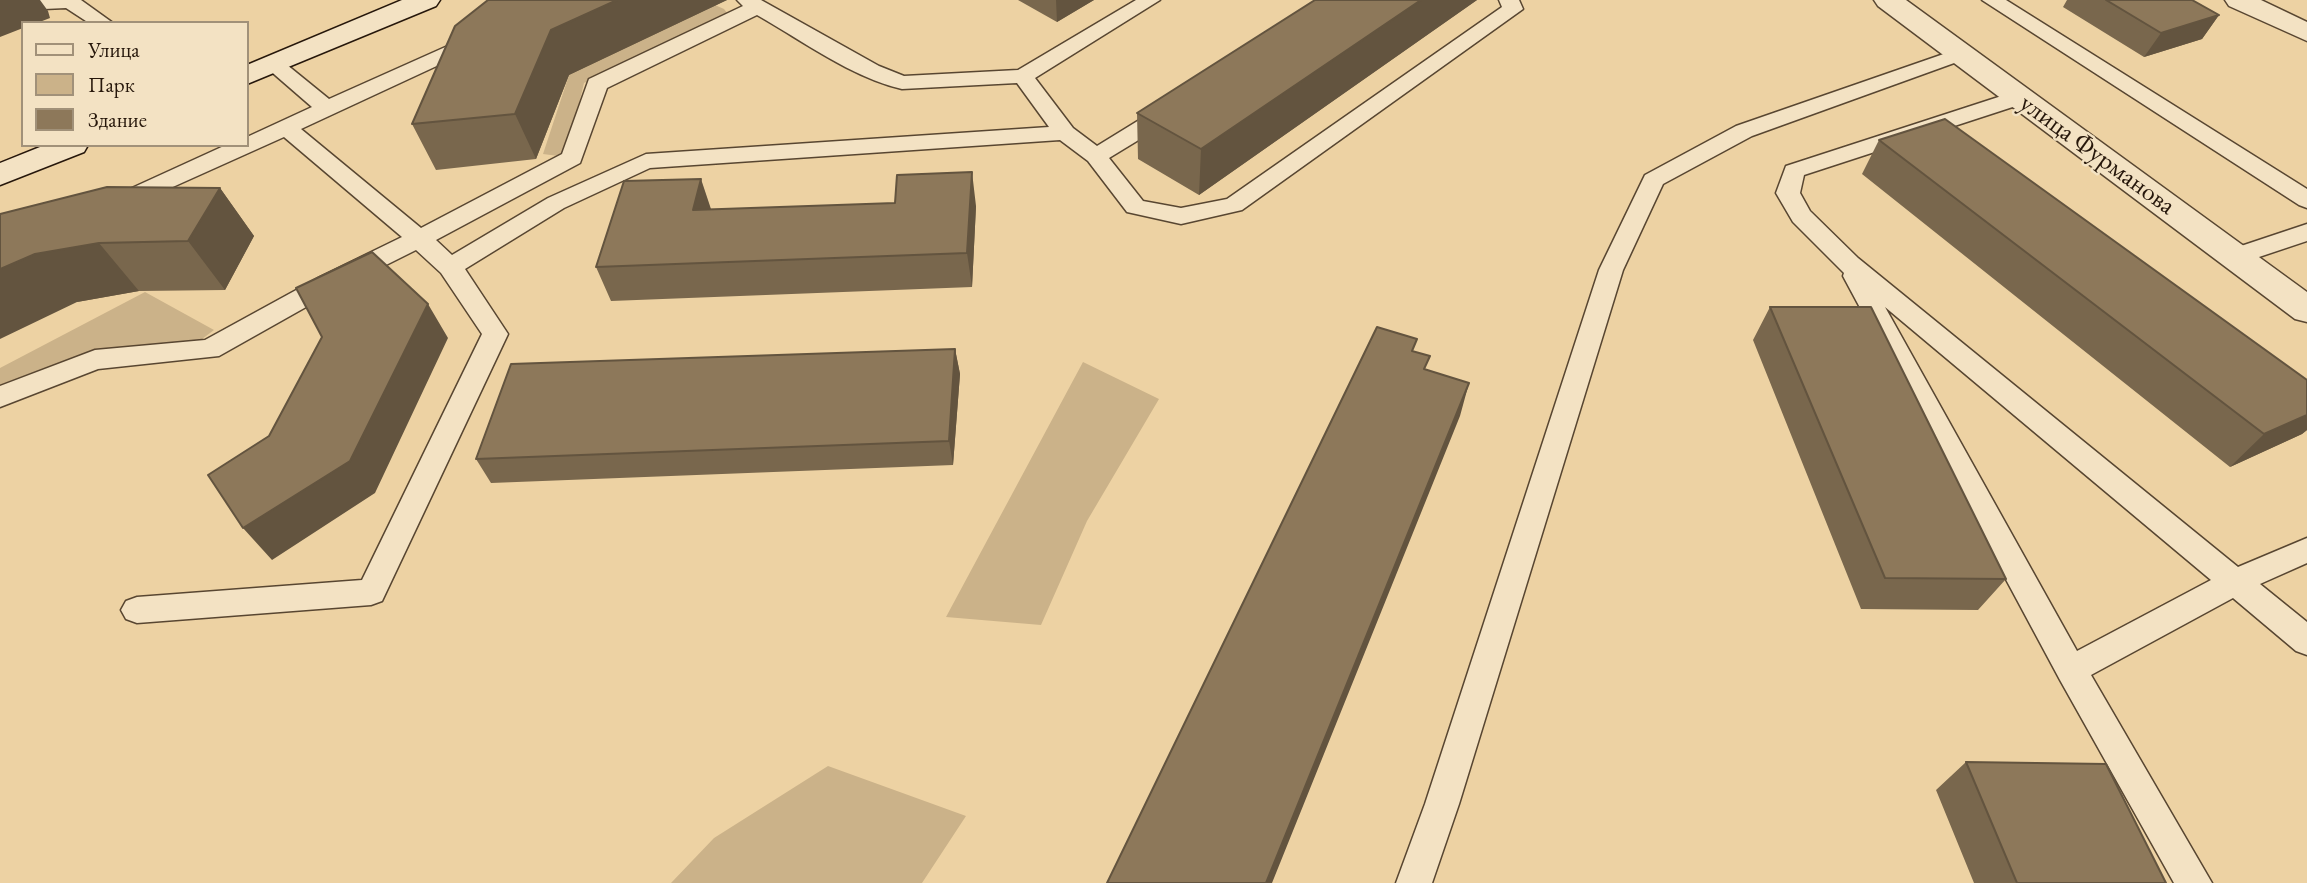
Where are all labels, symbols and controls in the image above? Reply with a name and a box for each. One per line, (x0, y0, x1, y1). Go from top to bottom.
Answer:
legend (21, 21, 248, 147)
text: Улица (88, 36, 140, 63)
text: Парк (88, 71, 135, 98)
street label: улица Фурманова (2013, 88, 2181, 222)
text: Здание (88, 106, 147, 133)

